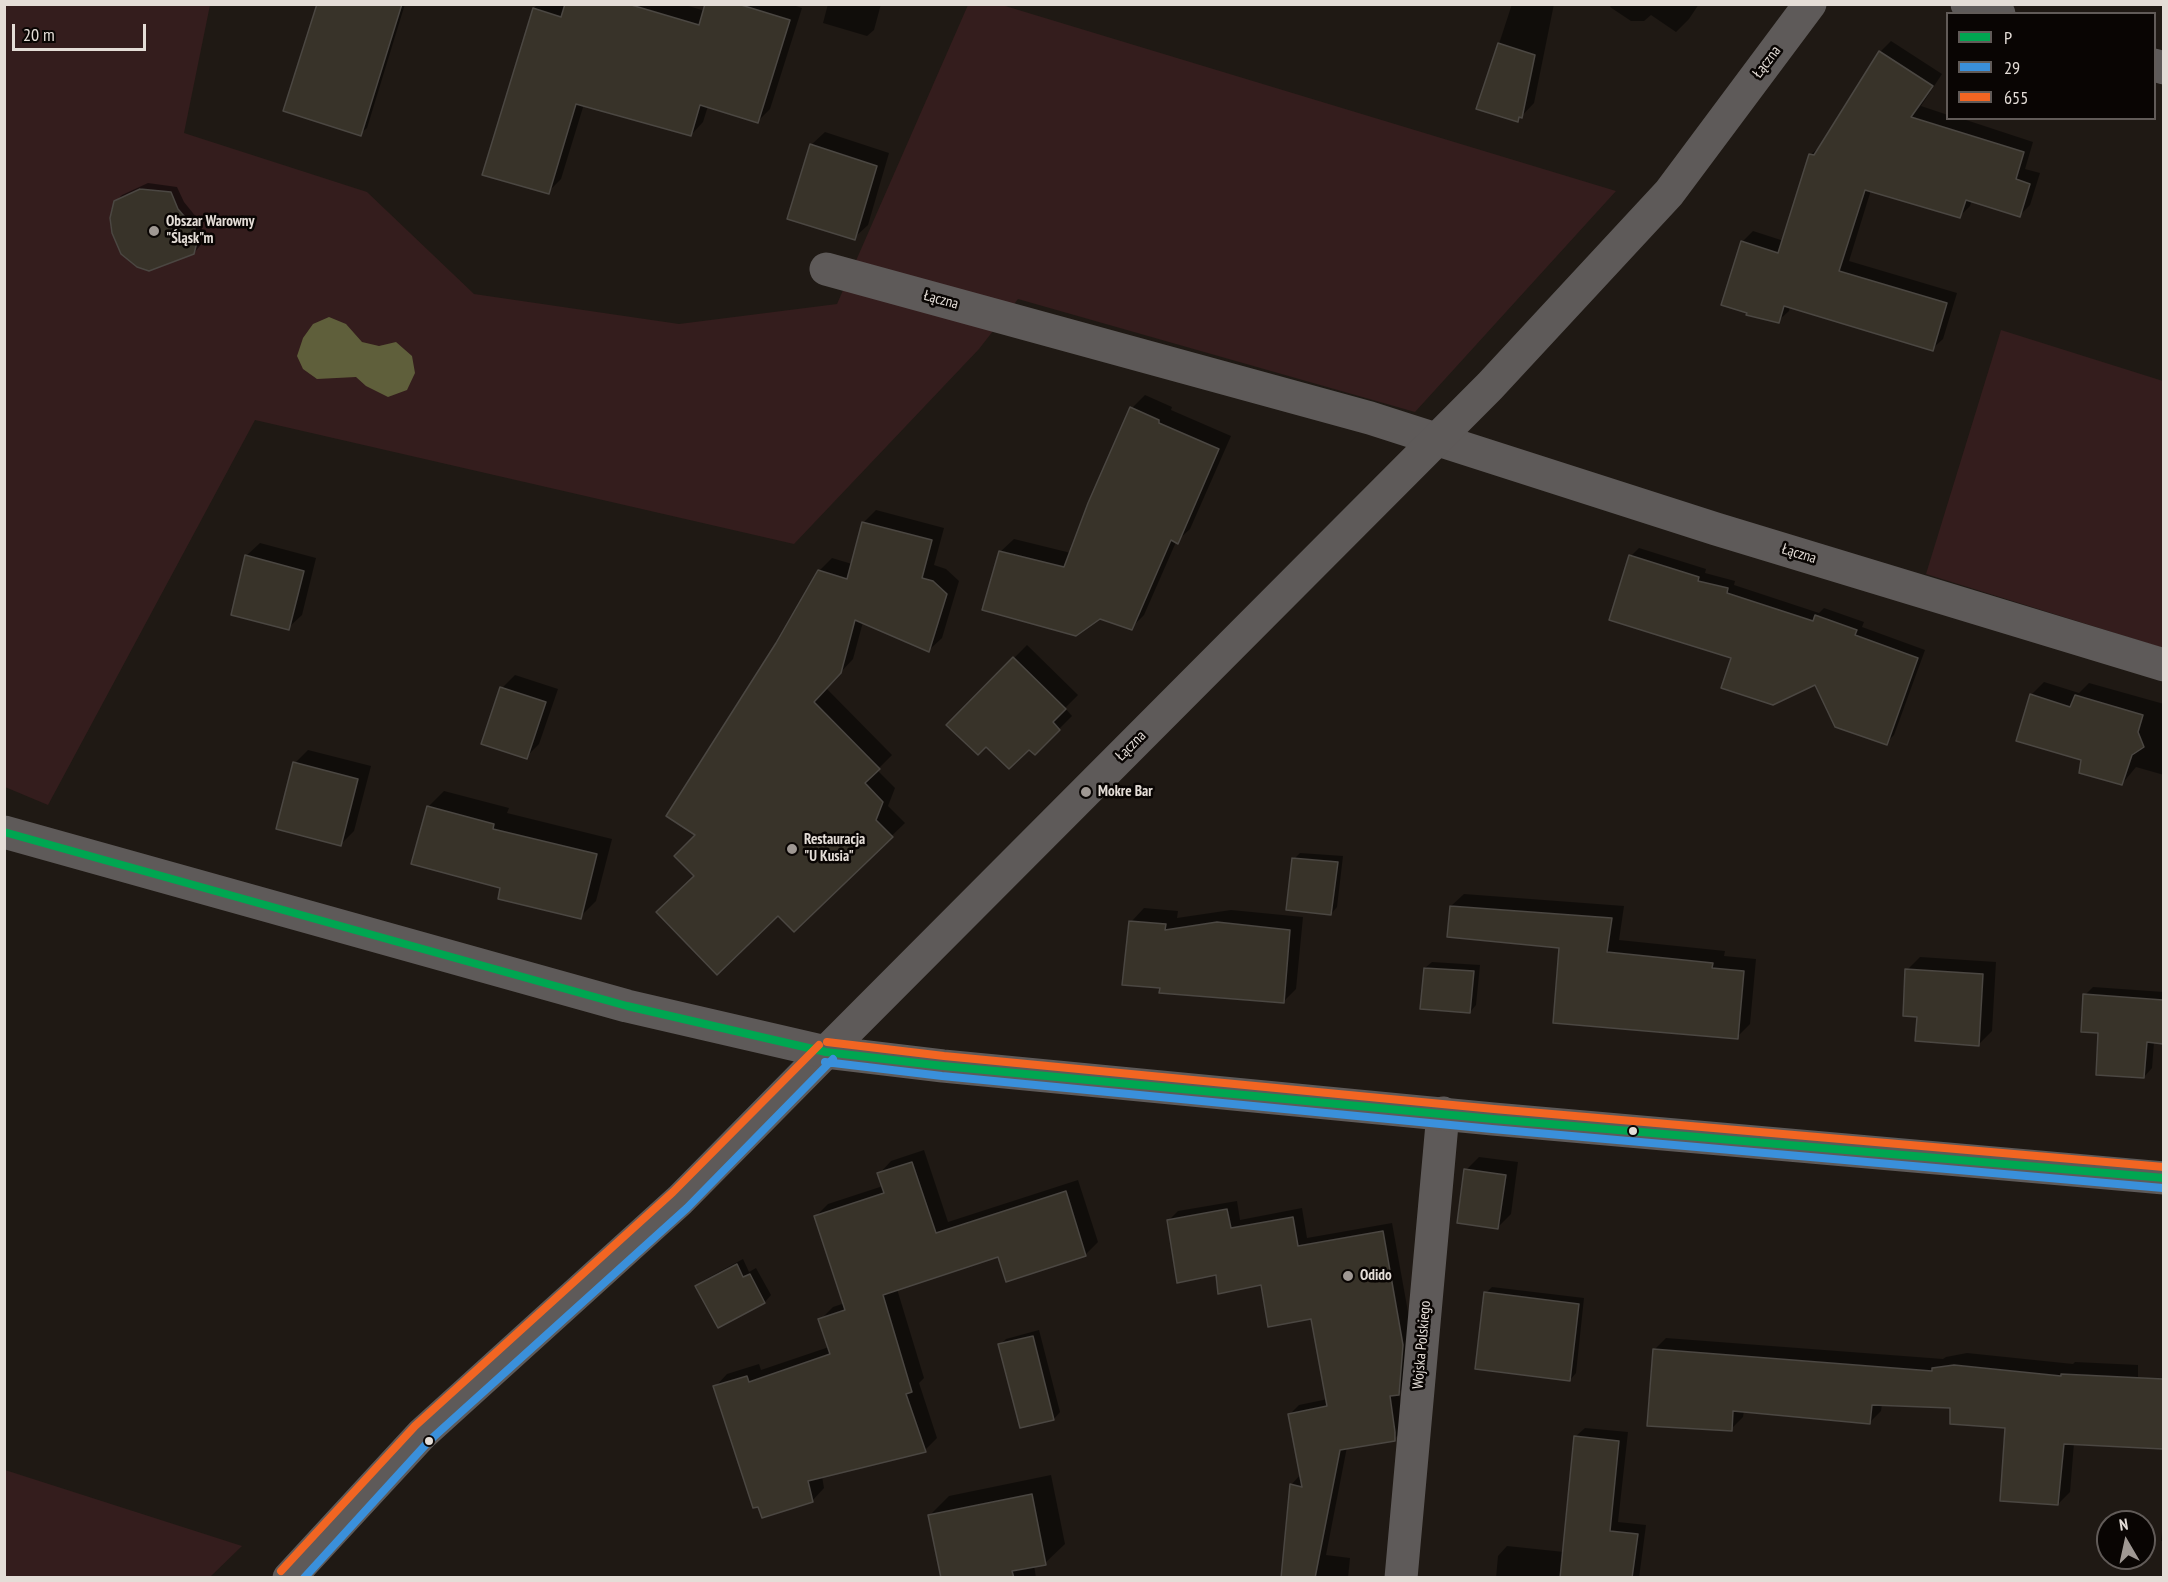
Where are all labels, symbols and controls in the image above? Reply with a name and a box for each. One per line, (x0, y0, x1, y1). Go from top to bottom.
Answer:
scale bar (15, 12, 148, 50)
legend (1946, 12, 2156, 120)
text: 20 m (23, 23, 55, 46)
text: P (2004, 26, 2012, 49)
street label: Łączna (1749, 43, 1785, 81)
text: 29 (2004, 56, 2020, 79)
text: 655 (2004, 86, 2028, 109)
place label: Obszar Warowny "Śląsk"m (166, 213, 255, 248)
marker: Obszar Warowny "Śląsk"m (147, 224, 161, 238)
street label: Łączna (922, 287, 960, 313)
street label: Łączna (1780, 540, 1818, 568)
street label: Łączna (1112, 727, 1150, 765)
place label: Mokre Bar (1098, 783, 1153, 801)
marker: Mokre Bar (1079, 785, 1093, 799)
place label: Restauracja "U Kusia" (804, 831, 865, 866)
marker: Restauracja "U Kusia" (785, 842, 799, 856)
unlabelled marker (1627, 1125, 1639, 1137)
place label: Odido (1360, 1267, 1392, 1285)
marker: Odido (1341, 1269, 1355, 1283)
street label: Wojska Polskiego (1409, 1300, 1435, 1390)
unlabelled marker (423, 1435, 435, 1447)
north arrow (2096, 1510, 2156, 1570)
text: N (2118, 1514, 2129, 1535)

